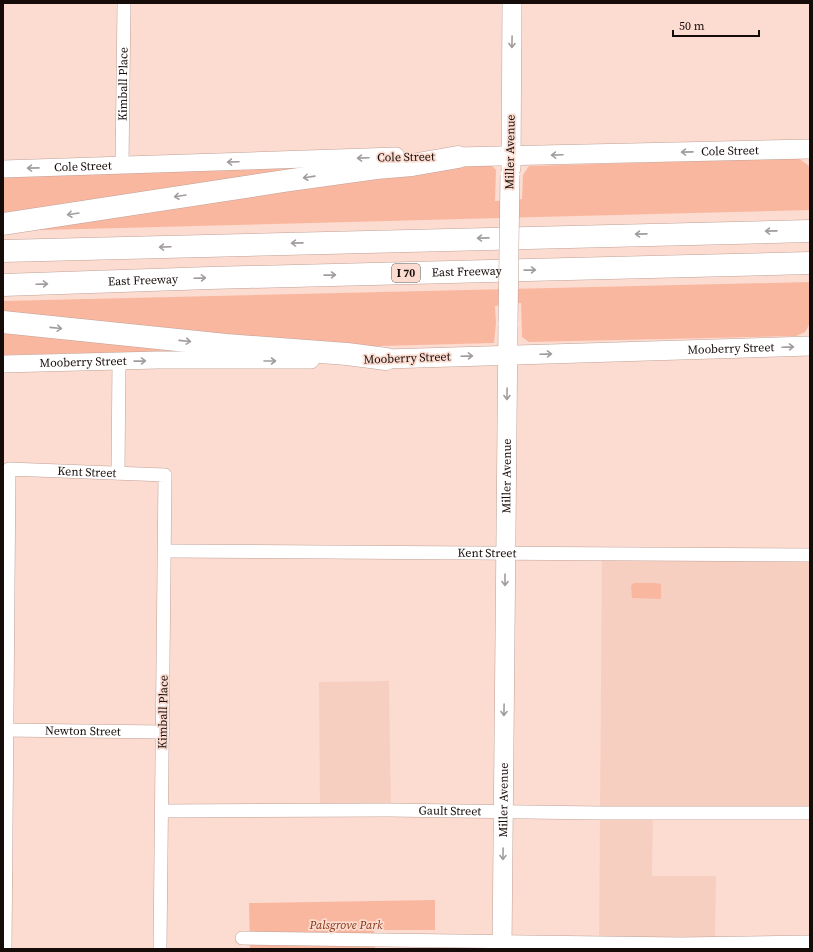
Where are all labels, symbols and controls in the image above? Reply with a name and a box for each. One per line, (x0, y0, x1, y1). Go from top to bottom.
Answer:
scale bar (673, 12, 759, 38)
text: 50 m (679, 18, 705, 34)
one-way arrow (508, 35, 516, 48)
street label: Kimball Place (115, 47, 131, 121)
street label: Miller Avenue (501, 114, 519, 190)
street label: Cole Street (701, 142, 759, 159)
street label: Cole Street (377, 148, 435, 166)
one-way arrow (681, 148, 694, 155)
one-way arrow (551, 151, 564, 159)
one-way arrow (357, 154, 370, 161)
street label: Cole Street (54, 157, 112, 175)
one-way arrow (227, 158, 240, 166)
one-way arrow (27, 164, 40, 172)
one-way arrow (303, 173, 316, 181)
one-way arrow (174, 193, 187, 201)
one-way arrow (67, 210, 80, 218)
one-way arrow (765, 227, 778, 235)
one-way arrow (635, 231, 648, 238)
one-way arrow (477, 235, 490, 242)
one-way arrow (291, 239, 304, 247)
one-way arrow (159, 243, 172, 250)
street label: East Freeway (431, 263, 503, 280)
road number: I 70 (392, 264, 420, 282)
one-way arrow (523, 266, 536, 274)
street label: East Freeway (108, 271, 179, 289)
one-way arrow (323, 271, 336, 279)
one-way arrow (193, 274, 206, 282)
one-way arrow (35, 280, 48, 287)
one-way arrow (49, 324, 62, 331)
one-way arrow (178, 337, 191, 344)
street label: Mooberry Street (687, 339, 775, 358)
one-way arrow (781, 343, 794, 351)
street label: Mooberry Street (363, 348, 451, 368)
one-way arrow (539, 350, 552, 358)
street label: Mooberry Street (39, 353, 127, 371)
one-way arrow (460, 353, 473, 360)
one-way arrow (133, 357, 146, 365)
one-way arrow (263, 357, 276, 365)
one-way arrow (503, 387, 511, 400)
street label: Miller Avenue (498, 438, 515, 514)
street label: Kent Street (57, 463, 117, 481)
street label: Kent Street (458, 545, 517, 561)
one-way arrow (501, 573, 509, 586)
street label: Kimball Place (154, 675, 172, 749)
one-way arrow (501, 703, 508, 716)
street label: Newton Street (45, 723, 121, 739)
street label: Miller Avenue (495, 762, 512, 838)
street label: Gault Street (419, 802, 482, 819)
one-way arrow (499, 847, 507, 860)
park label: Palsgrove Park (308, 917, 383, 933)

